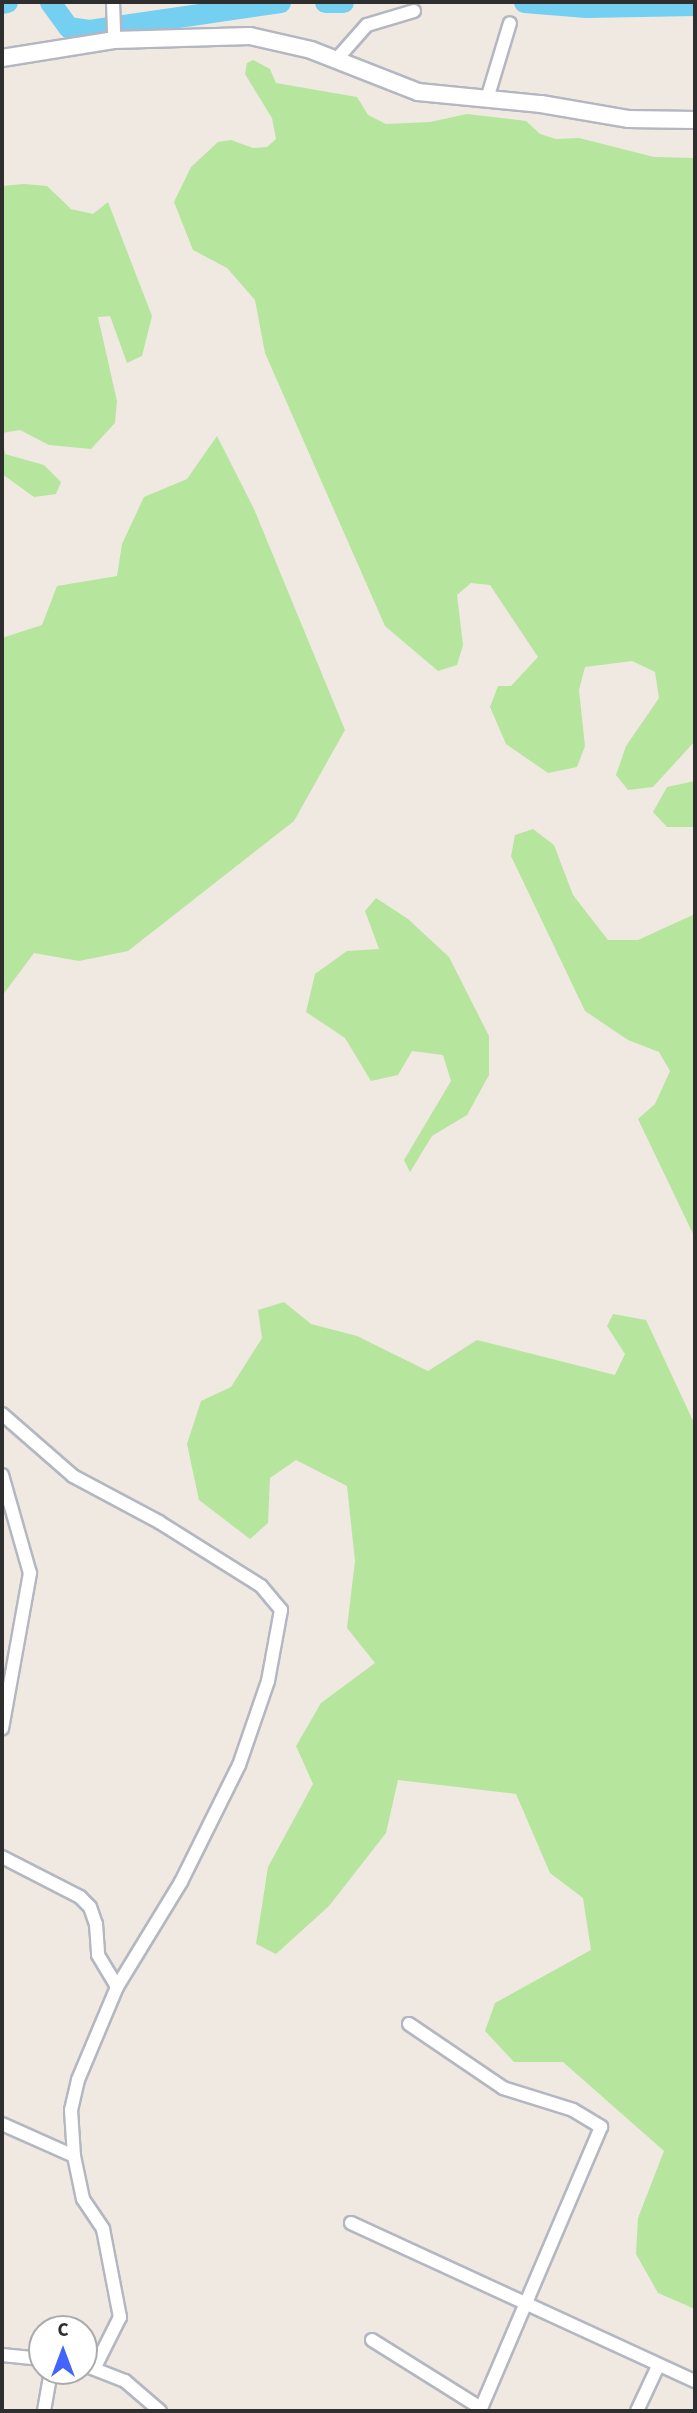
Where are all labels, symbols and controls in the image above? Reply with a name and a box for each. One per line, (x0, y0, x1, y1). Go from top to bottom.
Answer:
north arrow (28, 2315, 98, 2385)
text: С (57, 2317, 69, 2344)

